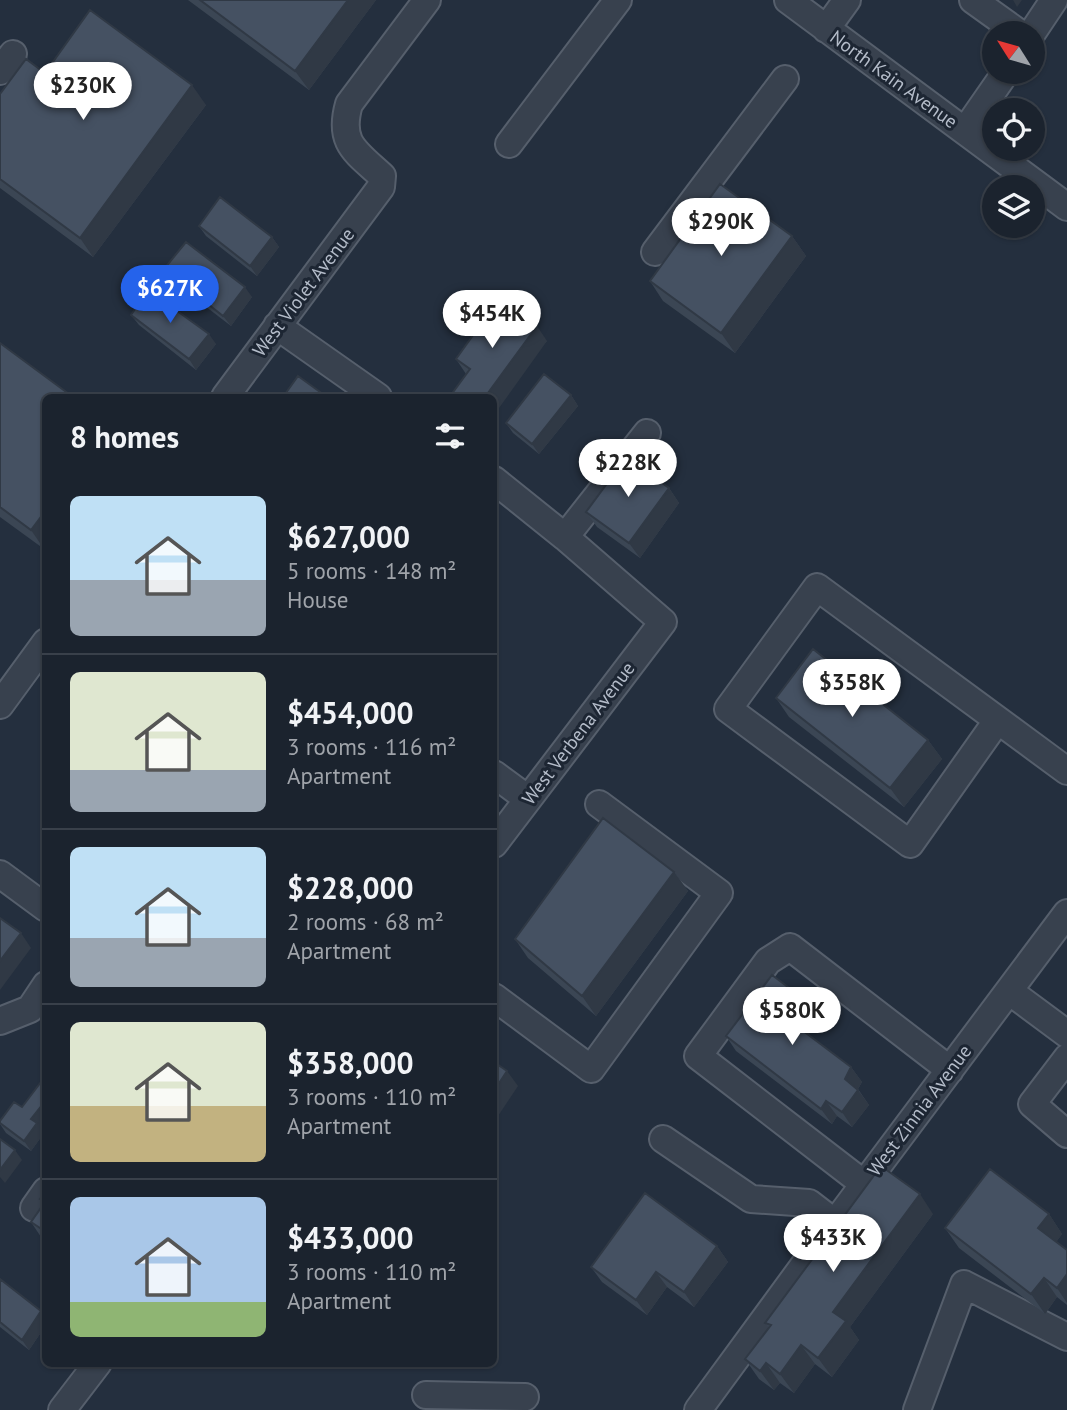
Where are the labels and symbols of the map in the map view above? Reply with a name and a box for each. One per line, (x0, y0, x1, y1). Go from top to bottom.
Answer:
north arrow (982, 21, 1045, 84)
street label: North Kain Avenue (826, 25, 962, 133)
pin: $230K (34, 62, 132, 122)
pin: $290K (672, 198, 770, 258)
street label: West Violet Avenue (247, 223, 359, 361)
pin: $627K (121, 266, 219, 325)
pin: $454K (443, 290, 541, 350)
pin: $228K (579, 440, 677, 499)
street label: West Verbena Avenue (516, 657, 640, 809)
pin: $358K (803, 660, 901, 719)
pin: $580K (743, 988, 841, 1047)
street label: West Zinnia Avenue (862, 1040, 976, 1180)
pin: $433K (784, 1214, 882, 1274)

